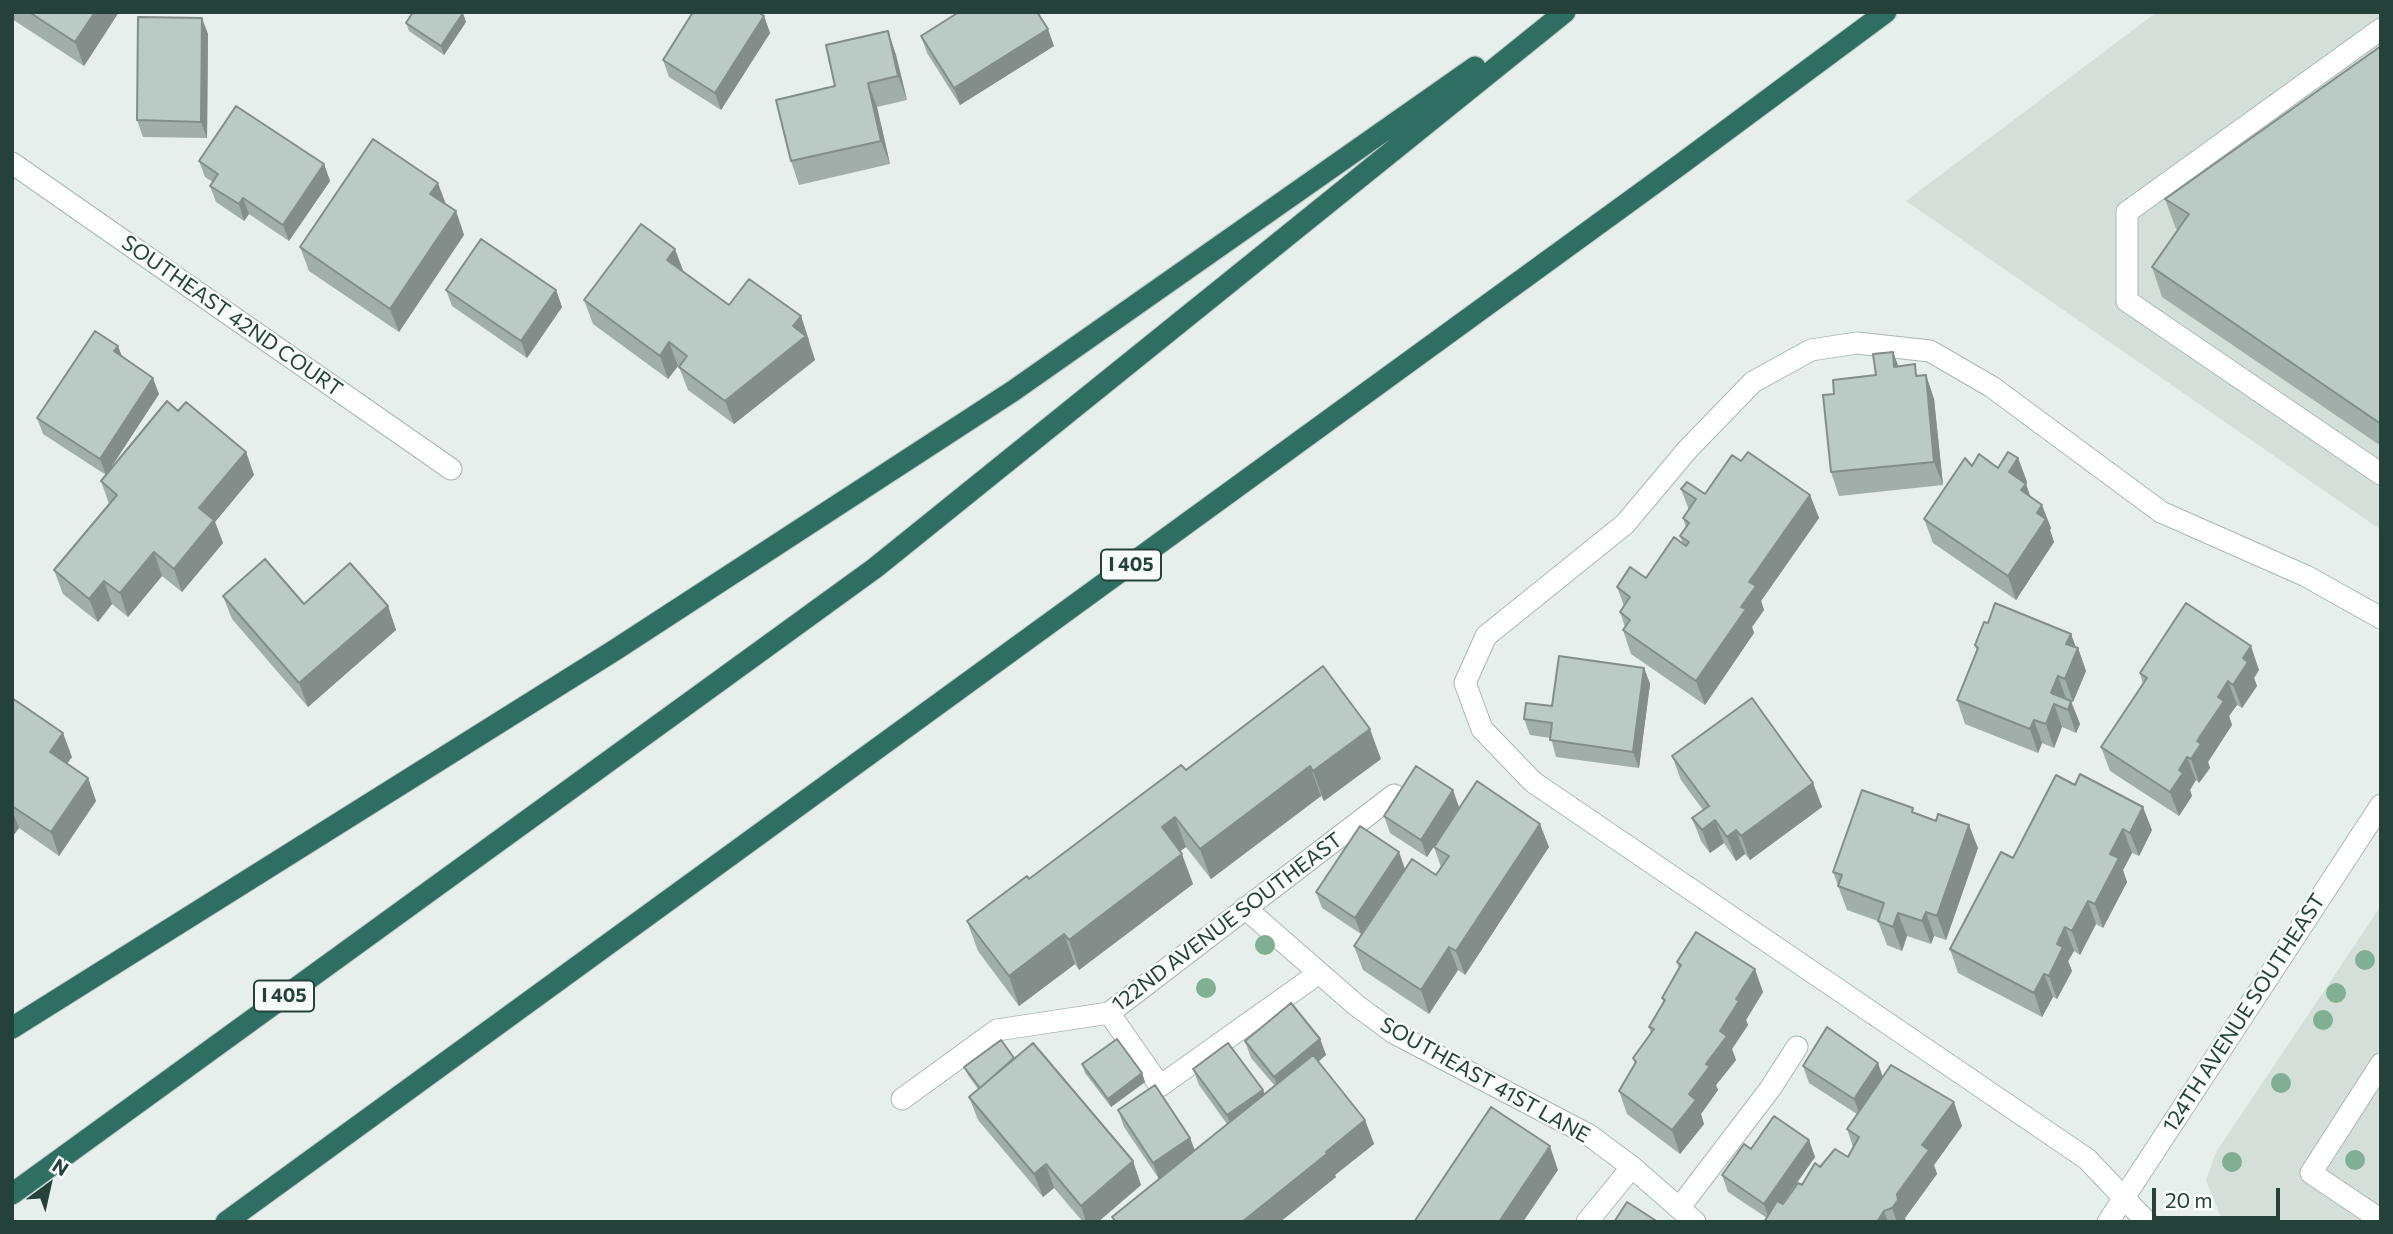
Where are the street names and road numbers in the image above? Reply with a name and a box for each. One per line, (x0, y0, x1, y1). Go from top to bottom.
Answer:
street label: SOUTHEAST 42ND COURT (117, 230, 347, 402)
road number: I 405 (1101, 550, 1161, 580)
street label: 122ND AVENUE SOUTHEAST (1107, 827, 1347, 1017)
street label: 124TH AVENUE SOUTHEAST (2157, 889, 2331, 1137)
road number: I 405 (254, 980, 314, 1012)
street label: SOUTHEAST 41ST LANE (1376, 1012, 1594, 1148)

